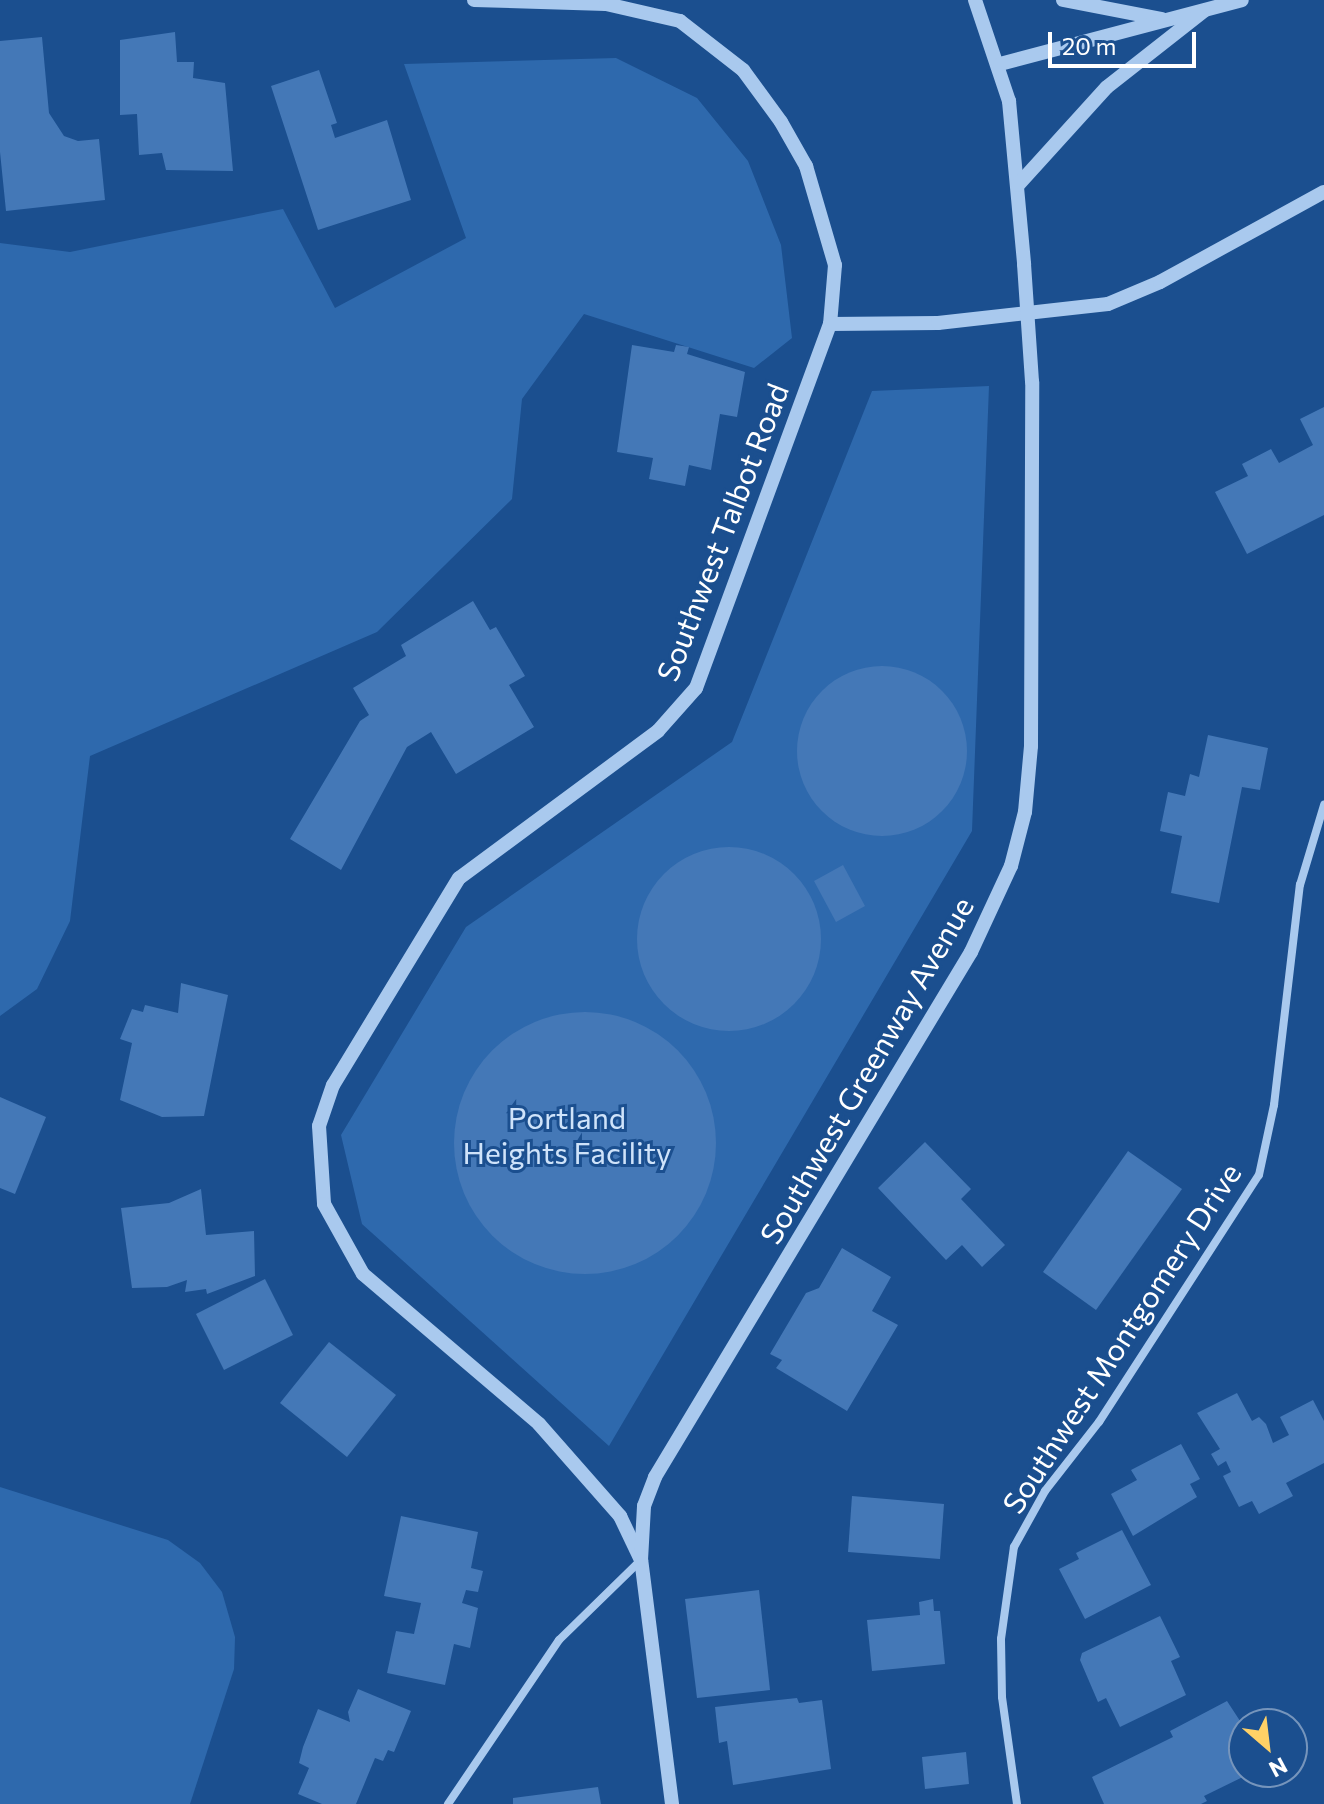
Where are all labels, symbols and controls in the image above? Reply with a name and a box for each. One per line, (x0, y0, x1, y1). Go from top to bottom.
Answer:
scale bar (1052, 16, 1200, 66)
text: 20 m (1062, 31, 1116, 60)
street label: Southwest Talbot Road (649, 378, 795, 686)
street label: Southwest Greenway Avenue (752, 890, 980, 1250)
park label: Portland Heights Facility (462, 1099, 672, 1170)
street label: Southwest Montgomery Drive (994, 1156, 1248, 1520)
north arrow (1228, 1708, 1308, 1788)
text: N (1265, 1752, 1292, 1784)

